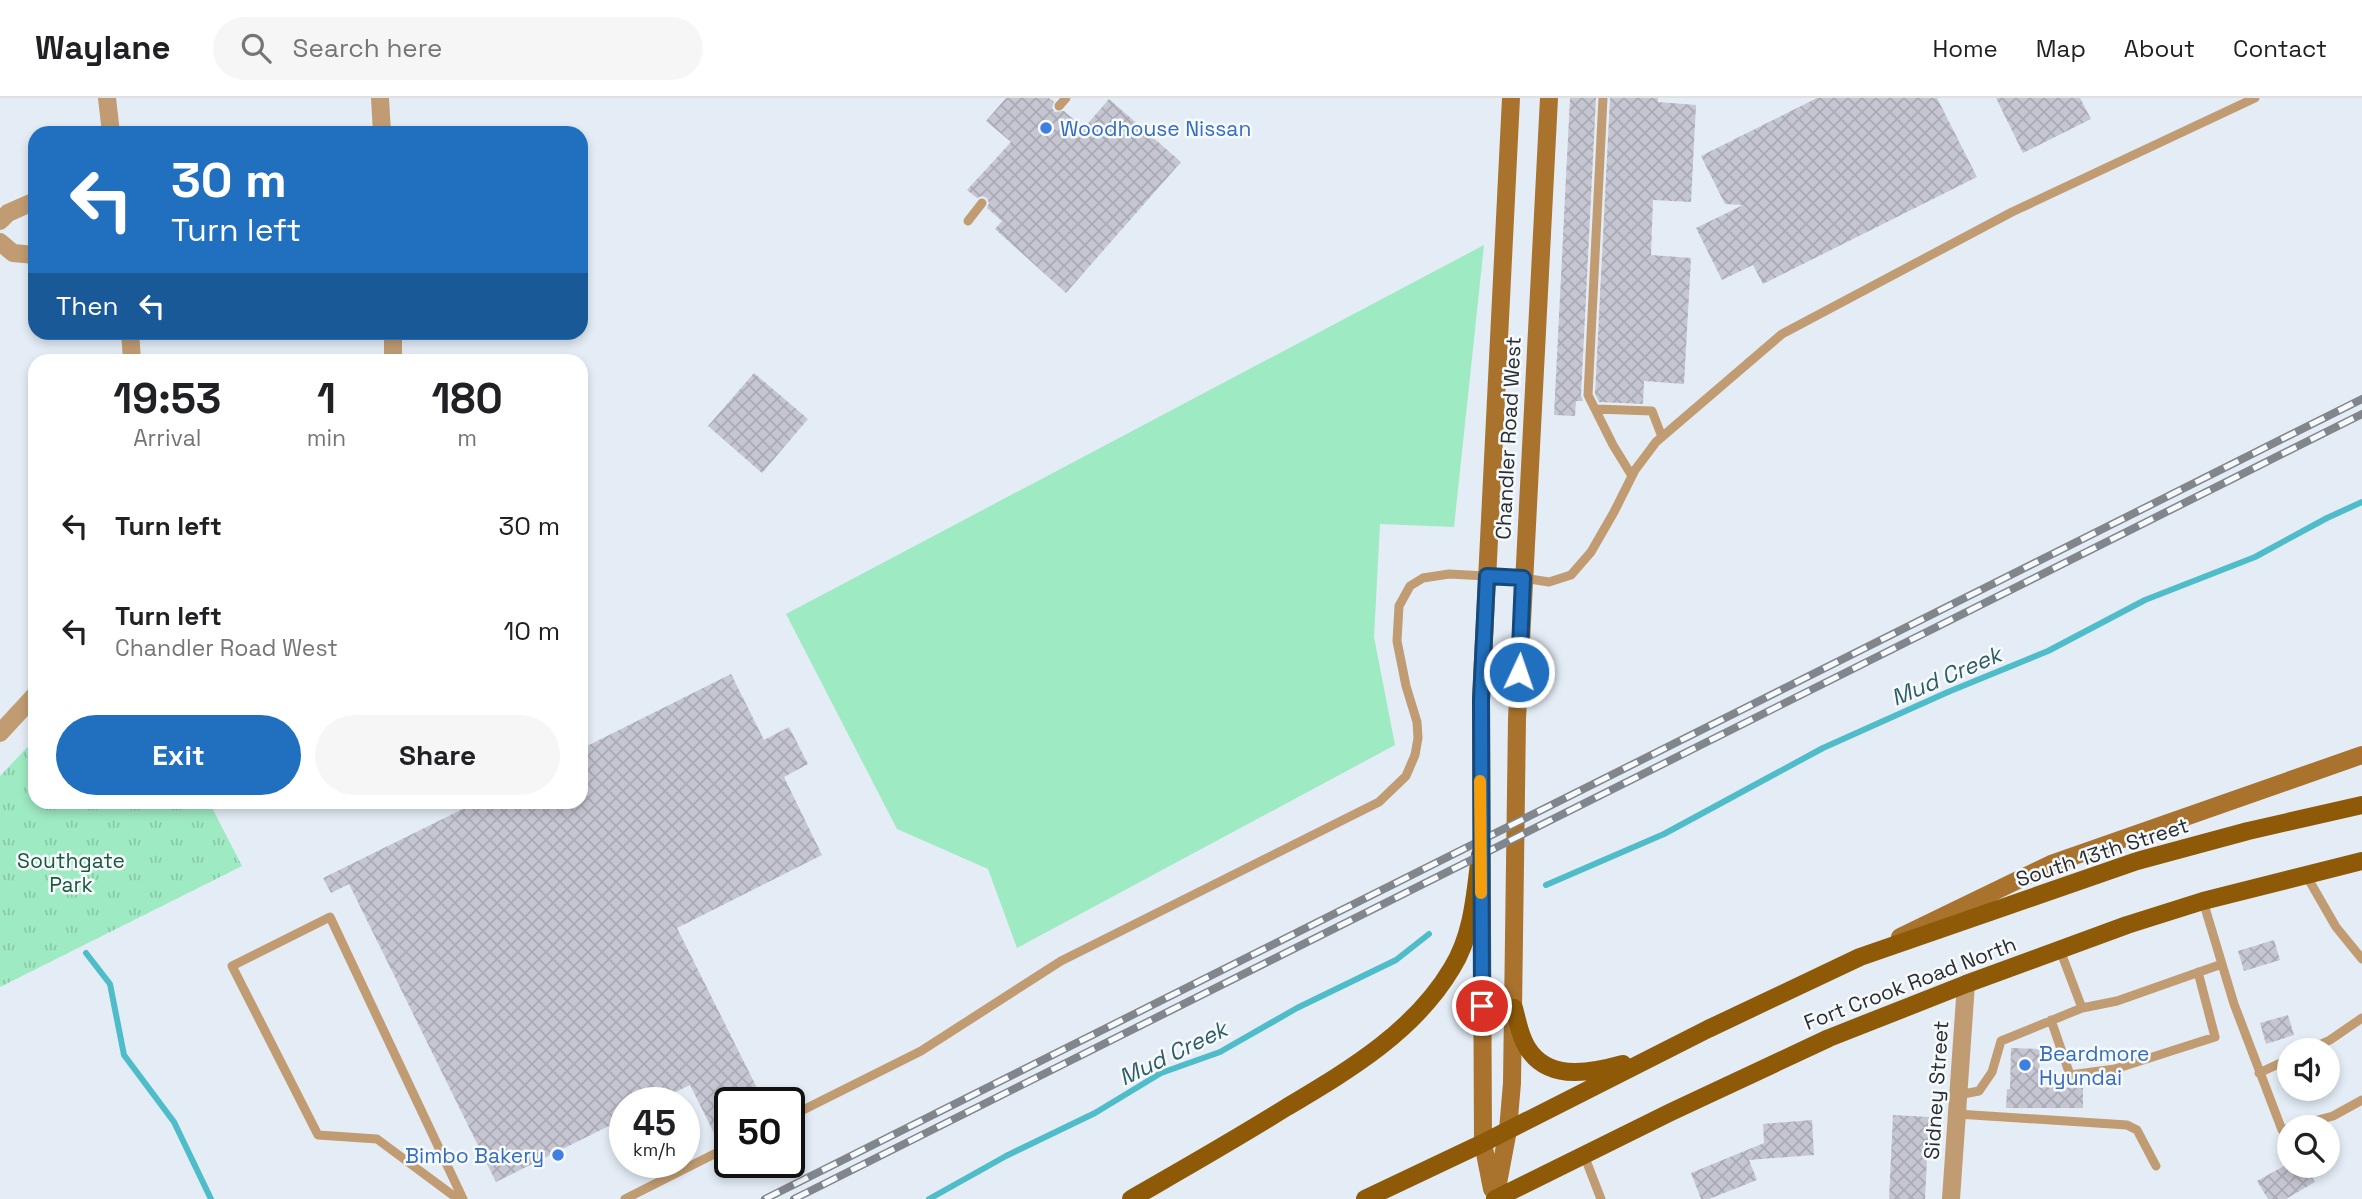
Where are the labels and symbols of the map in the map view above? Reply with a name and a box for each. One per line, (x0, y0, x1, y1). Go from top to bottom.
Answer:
place label: Woodhouse Nissan (1060, 115, 1251, 142)
marker: Woodhouse Nissan (1038, 120, 1054, 136)
street label: Chandler Road West (1489, 336, 1527, 540)
position arrow (1482, 635, 1556, 709)
water label: Mud Creek (1886, 638, 2008, 713)
street label: South 13th Street (2012, 811, 2192, 893)
park label: Southgate Park (17, 847, 125, 898)
street label: Fort Crook Road North (1800, 930, 2020, 1036)
pin (1452, 976, 1512, 1036)
water label: Mud Creek (1114, 1013, 1235, 1092)
street label: Sidney Street (1918, 1020, 1954, 1160)
place label: Beardmore Hyundai (2039, 1040, 2149, 1091)
marker: Beardmore Hyundai (2017, 1057, 2033, 1073)
speed limit sign: 50 (714, 1087, 805, 1178)
place label: Bimbo Bakery (405, 1142, 544, 1169)
marker: Bimbo Bakery (550, 1147, 566, 1163)

